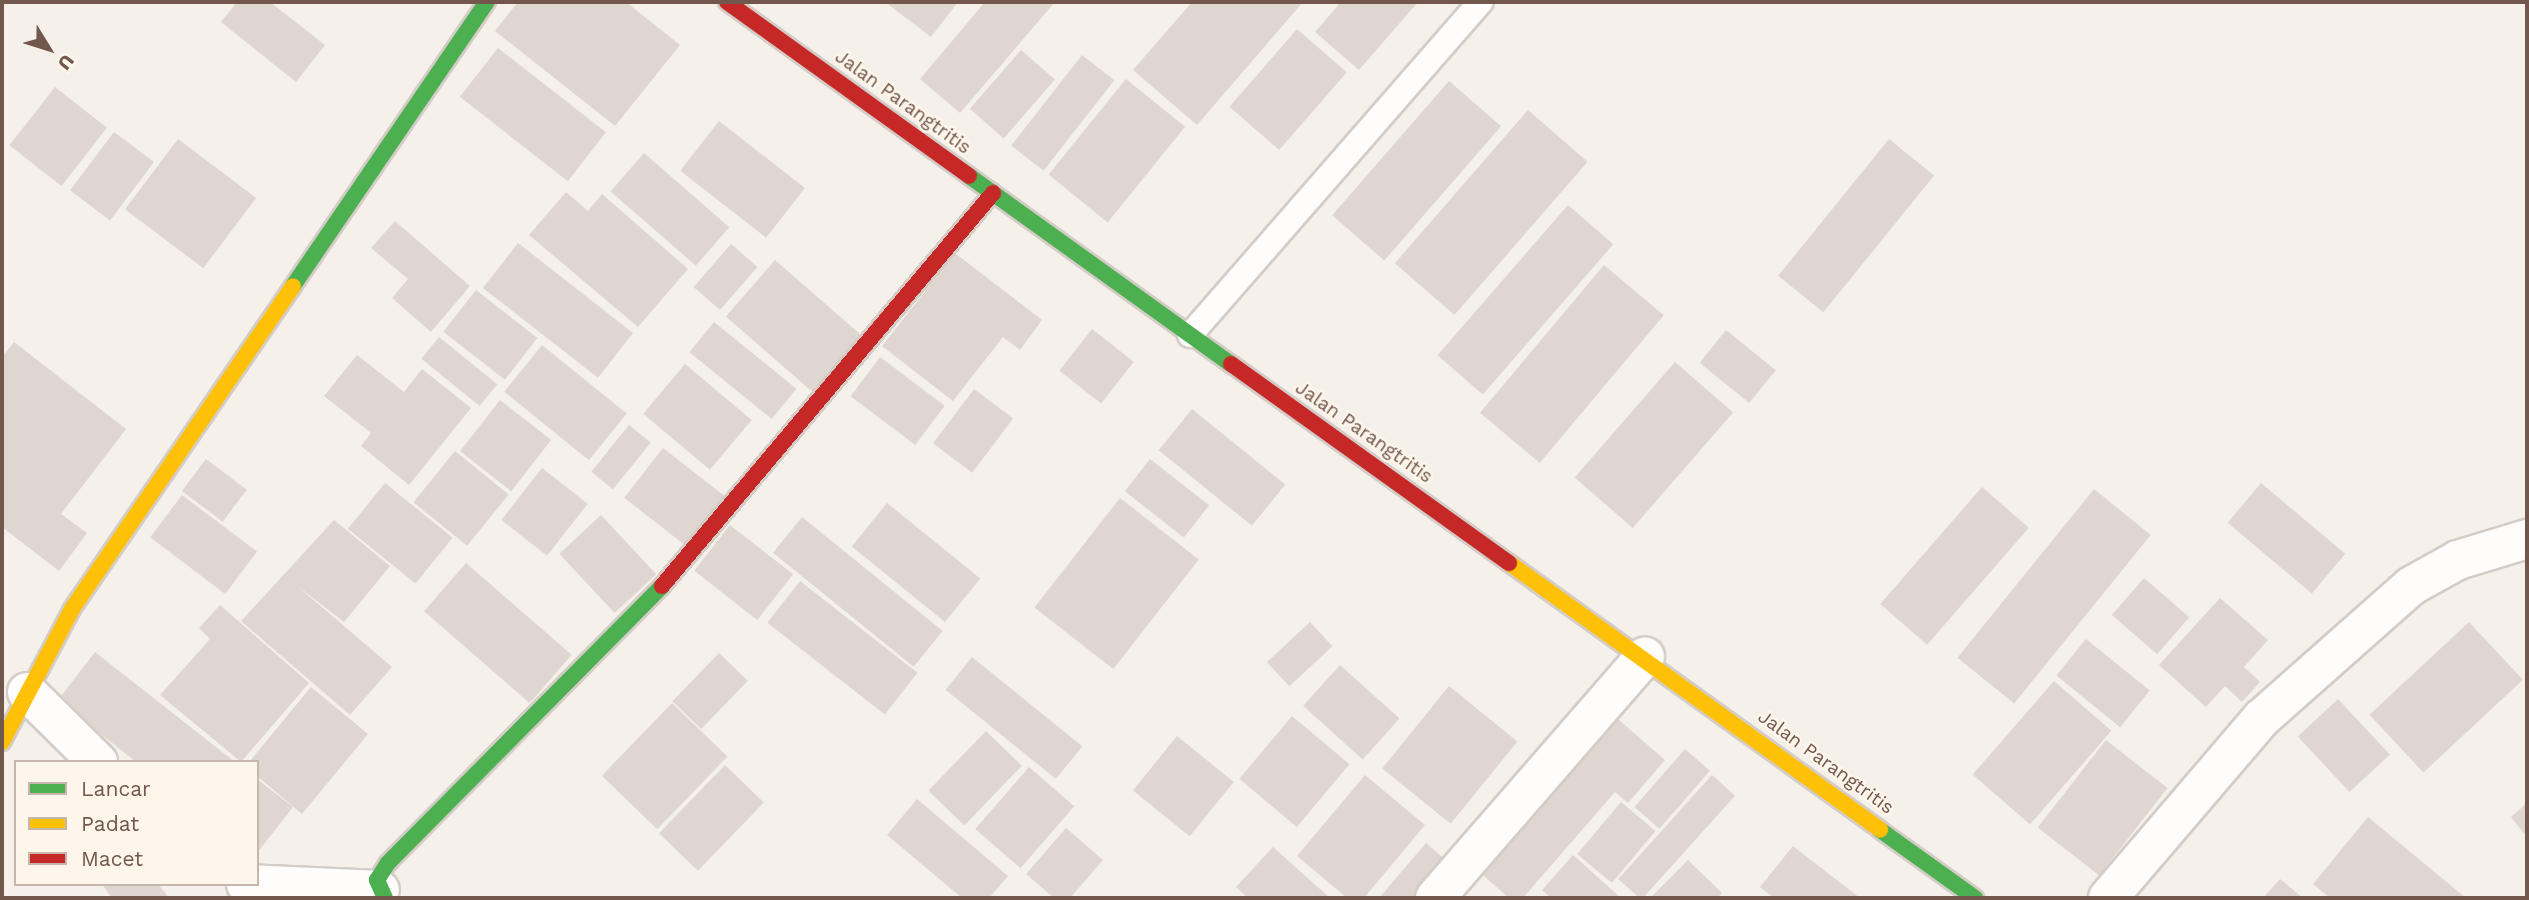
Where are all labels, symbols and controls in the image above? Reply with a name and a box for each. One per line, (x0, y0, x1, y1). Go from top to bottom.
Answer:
north arrow (14, 14, 84, 84)
street label: Jalan Parangtritis (831, 45, 975, 159)
text: U (53, 50, 79, 75)
street label: Jalan Parangtritis (1291, 376, 1437, 488)
street label: Jalan Parangtritis (1754, 705, 1898, 819)
legend (14, 760, 259, 886)
text: Lancar (81, 776, 151, 801)
text: Padat (81, 811, 139, 836)
text: Macet (81, 846, 143, 871)

